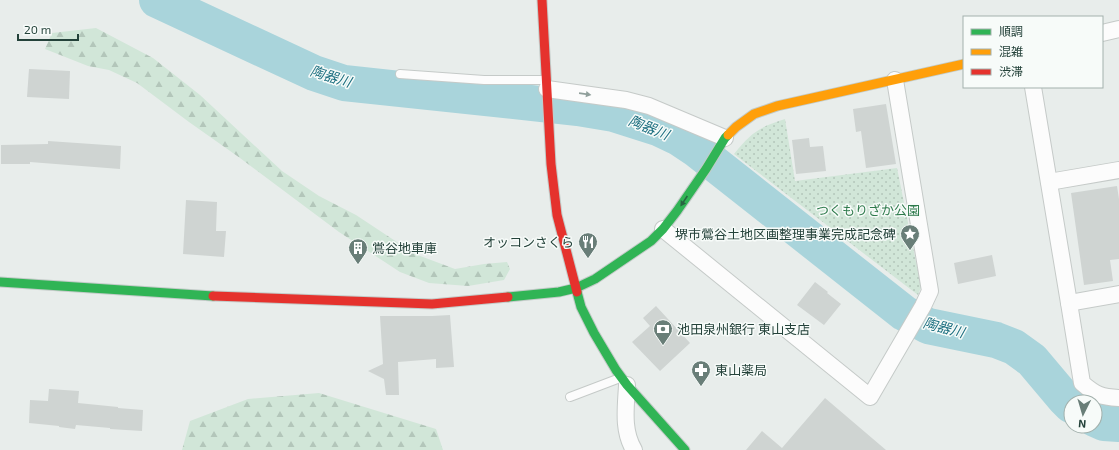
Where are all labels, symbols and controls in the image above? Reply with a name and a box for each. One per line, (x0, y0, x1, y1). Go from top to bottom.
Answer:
scale bar (18, 16, 78, 42)
legend (963, 16, 1103, 88)
text: 20 m (24, 22, 51, 36)
text: 順調 (999, 24, 1023, 38)
text: 混雑 (999, 44, 1023, 58)
water label: 陶器川 (308, 62, 355, 91)
text: 渋滞 (999, 64, 1023, 78)
one-way arrow (579, 91, 591, 97)
water label: 陶器川 (626, 111, 674, 143)
one-way arrow (680, 196, 688, 207)
park label: つくもりざか公園 (816, 202, 920, 218)
place icon: 堺市鶯谷土地区画整理事業完成記念碑 (899, 223, 921, 251)
place label: 堺市鶯谷土地区画整理事業完成記念碑 (675, 226, 896, 242)
restaurant icon: オッコンさくら (577, 231, 599, 259)
place label: オッコンさくら (483, 234, 574, 250)
building icon: 鴬谷地車庫 (347, 237, 369, 265)
place label: 鴬谷地車庫 (372, 240, 437, 256)
water label: 陶器川 (922, 313, 968, 341)
bank icon: 池田泉州銀行 東山支店 (652, 318, 674, 346)
place label: 池田泉州銀行 東山支店 (677, 321, 810, 337)
pharmacy icon: 東山薬局 (690, 359, 712, 387)
place label: 東山薬局 (715, 362, 767, 378)
north arrow (1063, 394, 1103, 434)
text: N (1078, 418, 1087, 431)

